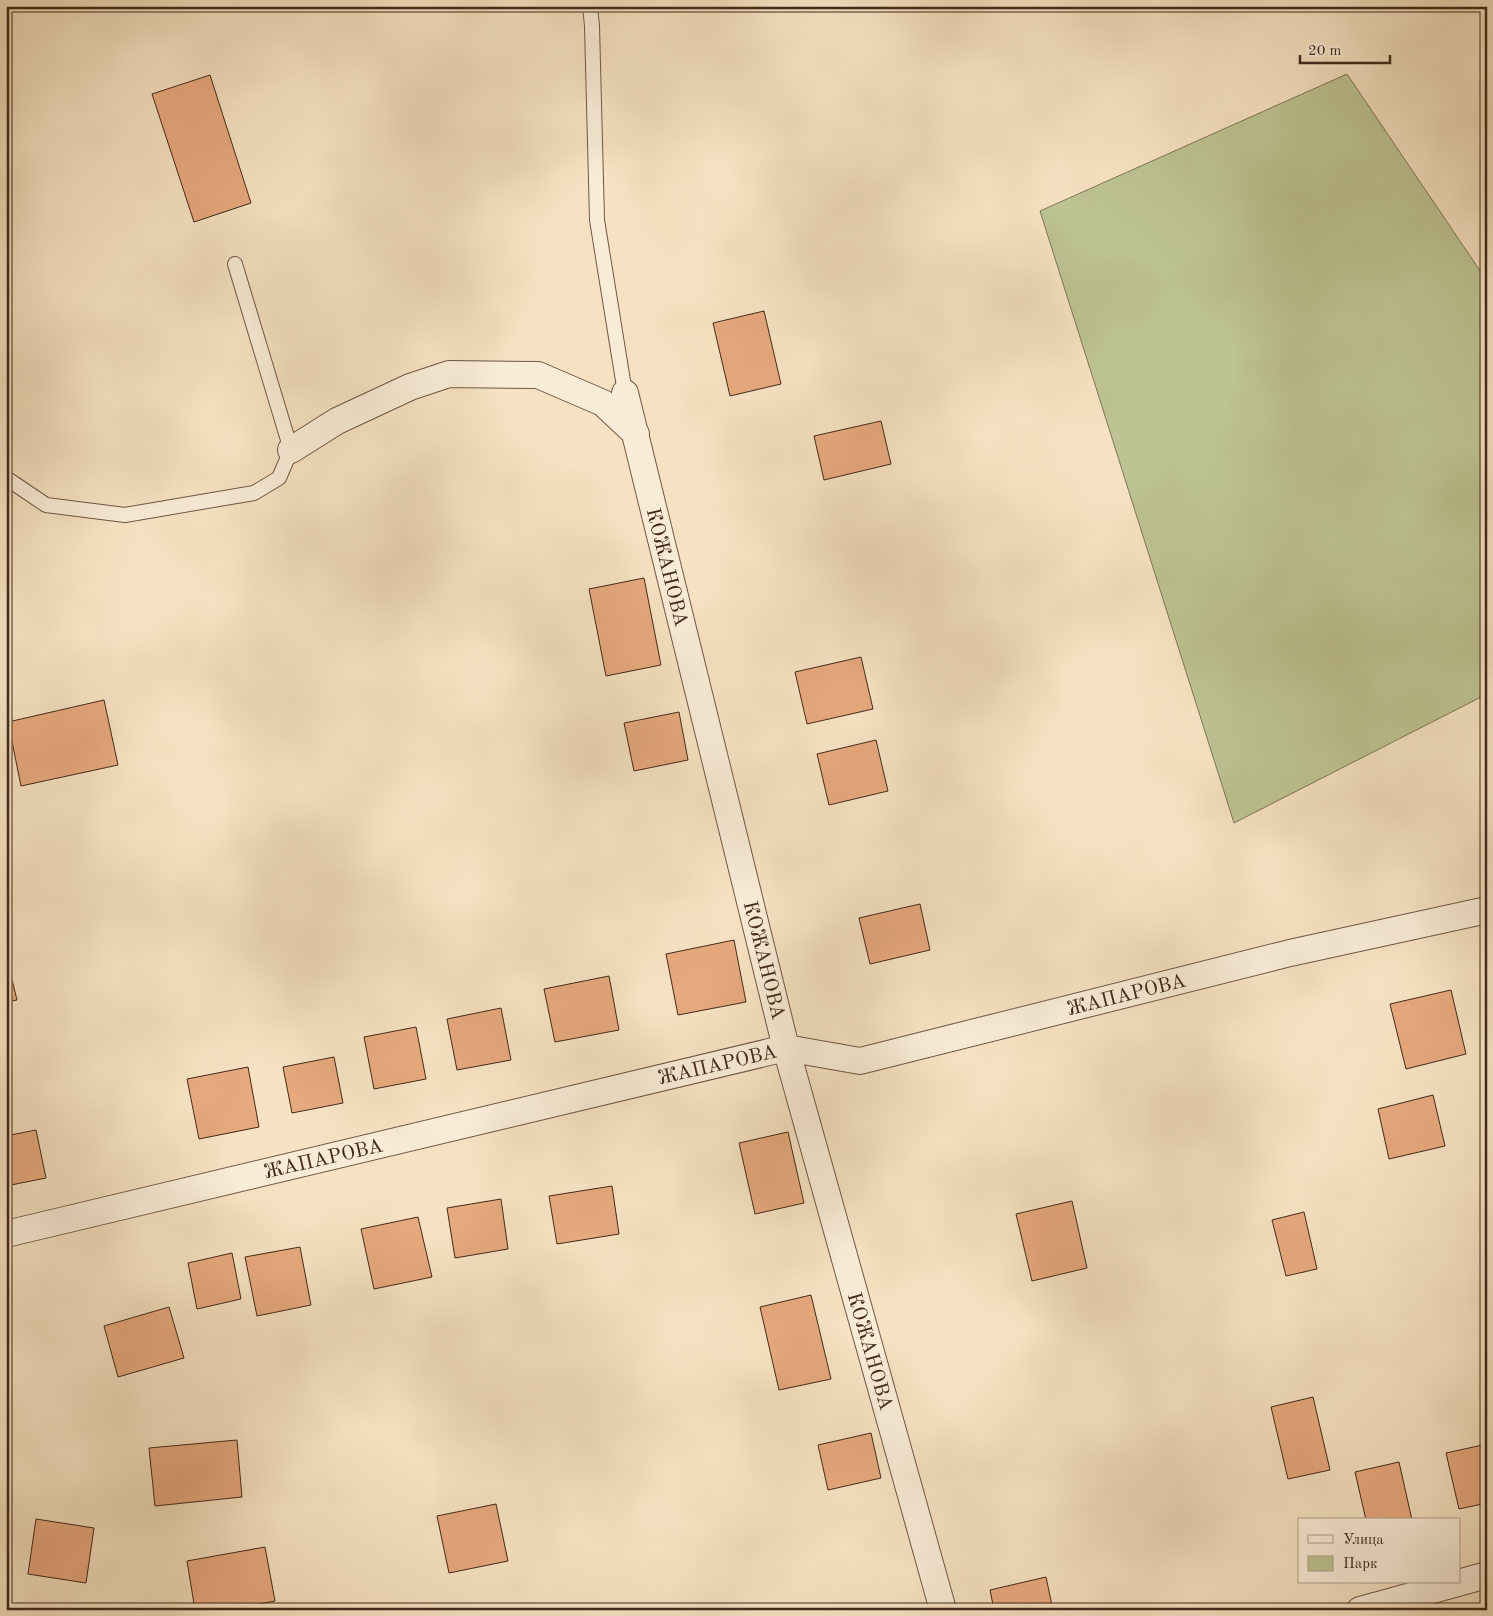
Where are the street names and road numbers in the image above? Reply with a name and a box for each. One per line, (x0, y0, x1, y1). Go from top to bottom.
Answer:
street label: КОЖАНОВА (642, 506, 690, 629)
street label: КОЖАНОВА (739, 899, 787, 1022)
street label: ЖАПАРОВА (1065, 972, 1188, 1020)
street label: ЖАПАРОВА (656, 1043, 779, 1089)
street label: ЖАПАРОВА (262, 1137, 385, 1183)
street label: КОЖАНОВА (843, 1290, 895, 1413)

